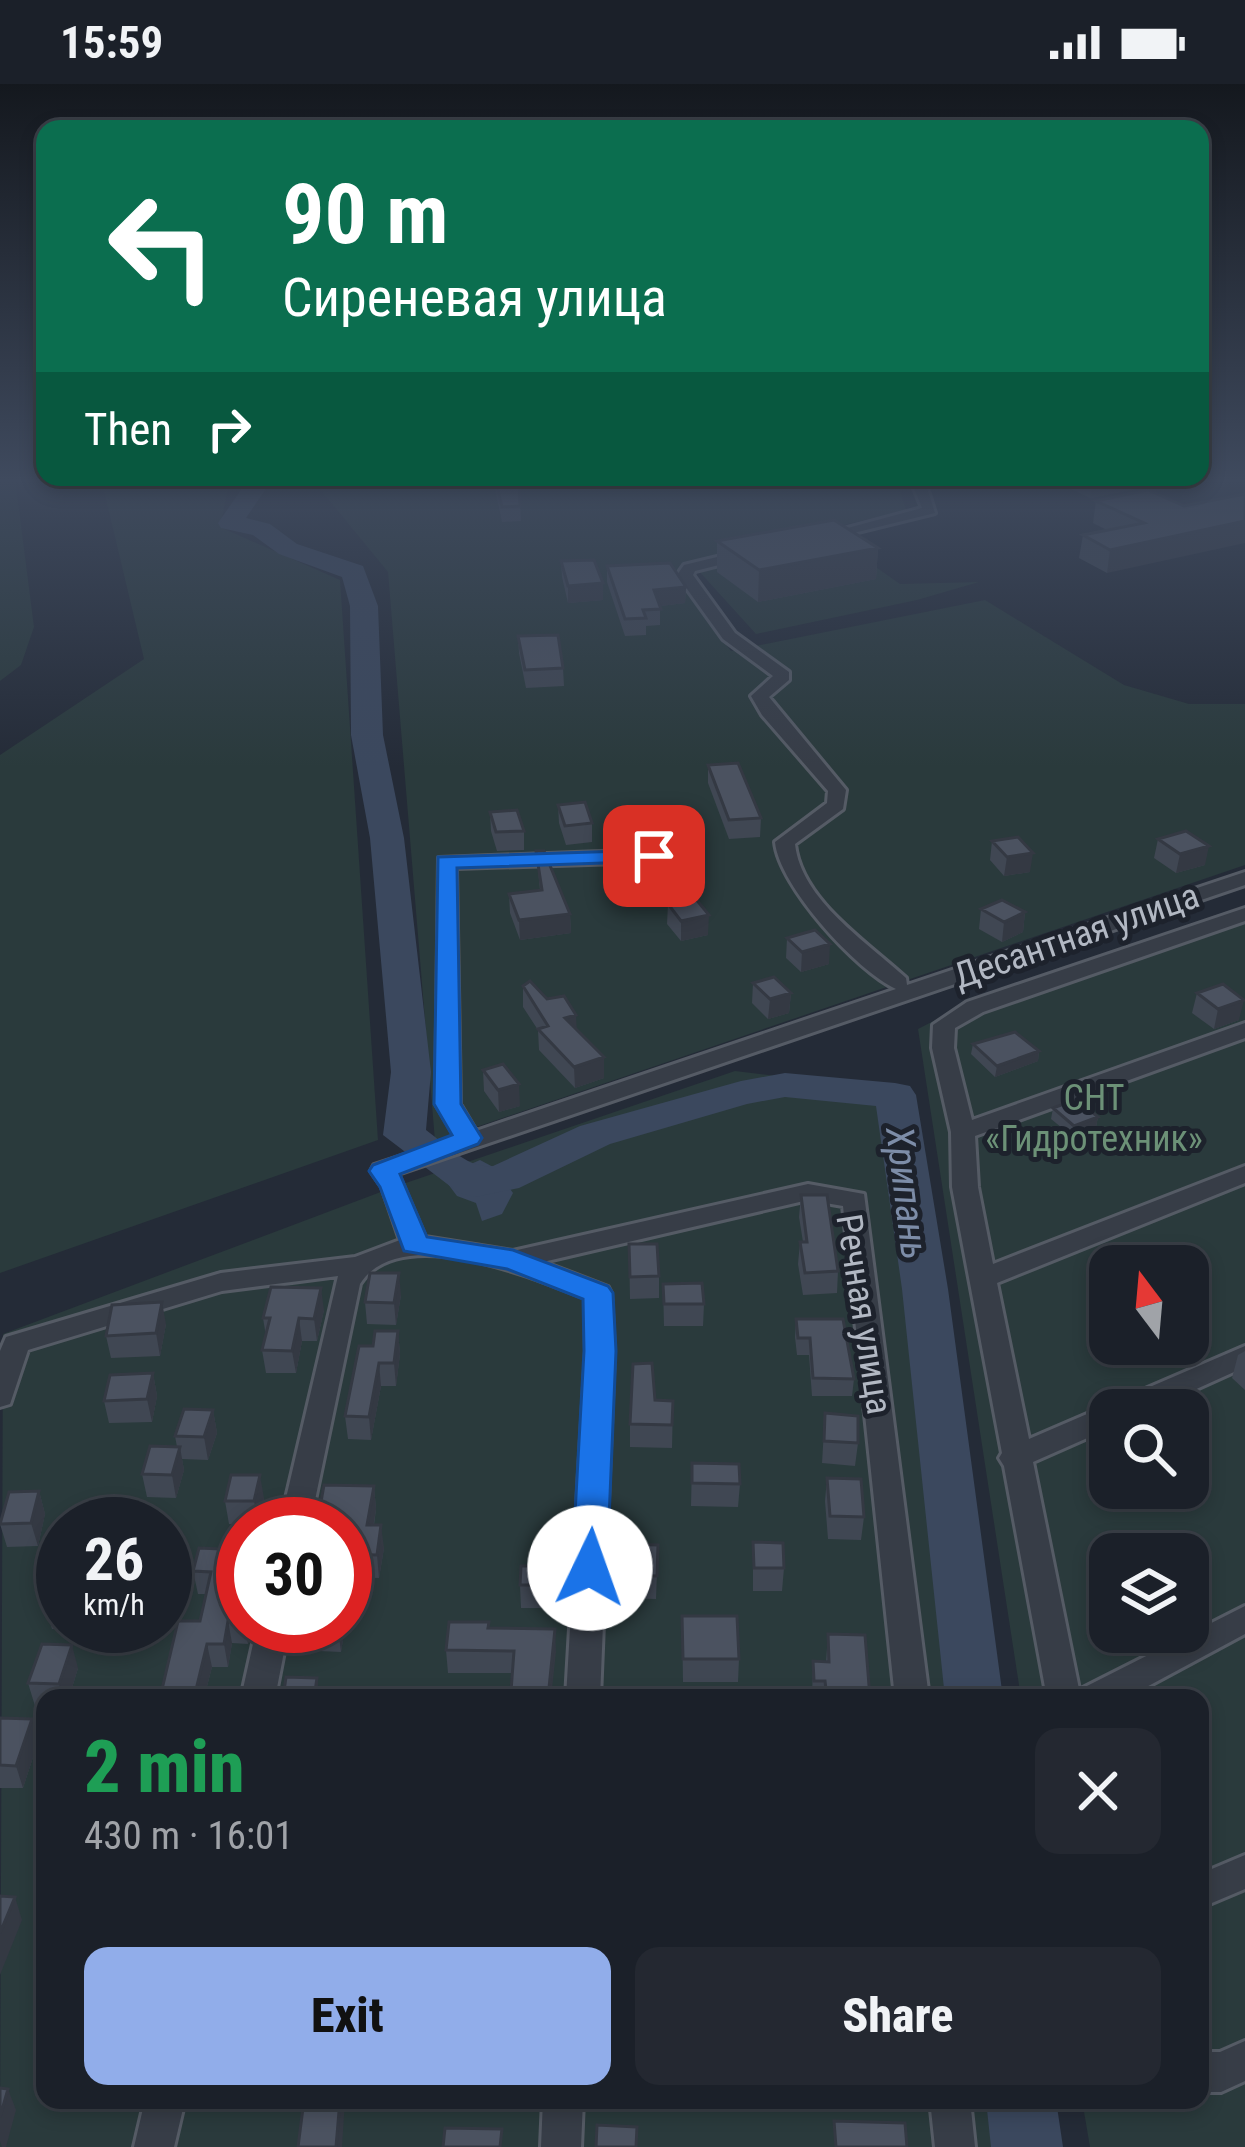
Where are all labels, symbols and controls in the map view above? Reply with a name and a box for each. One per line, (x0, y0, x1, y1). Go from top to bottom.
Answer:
text: 15:59 (60, 16, 163, 69)
text: 90 m (282, 165, 449, 264)
icon: left (84, 168, 240, 324)
text: Сиреневая улица (282, 266, 667, 329)
icon: right (196, 396, 262, 462)
text: Then (84, 403, 172, 456)
pin (603, 805, 705, 907)
icon: arrive (621, 823, 687, 889)
street label: Десантная улица (948, 874, 1204, 998)
park label: СНТ «Гидротехник» (985, 1077, 1203, 1160)
water label: Хрипань (876, 1123, 938, 1262)
street label: Речная улица (827, 1211, 901, 1417)
north arrow (1089, 1245, 1209, 1365)
map controls (1089, 1245, 1209, 1653)
button: search (1089, 1389, 1209, 1509)
speed limit sign: 30 (216, 1497, 372, 1653)
position arrow (527, 1505, 653, 1631)
text: 26 (84, 1524, 144, 1595)
button: layers (1089, 1533, 1209, 1653)
text: km/h (83, 1587, 145, 1622)
text: 2 min (84, 1725, 245, 1810)
button: close (1035, 1728, 1161, 1854)
text: 430 m · 16:01 (84, 1813, 294, 1859)
button: Exit (84, 1947, 611, 2085)
button: Share (635, 1947, 1161, 2085)

